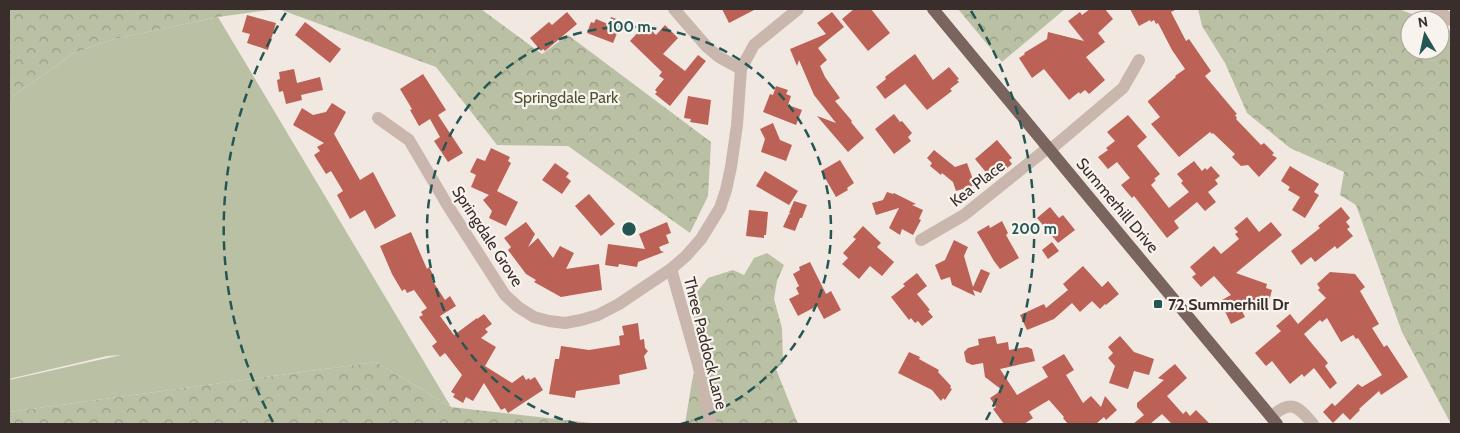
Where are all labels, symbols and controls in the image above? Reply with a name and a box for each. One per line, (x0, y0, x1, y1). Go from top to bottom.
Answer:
north arrow (1400, 10, 1450, 60)
text: N (1417, 12, 1429, 32)
text: 100 m (607, 18, 651, 36)
park label: Springdale Park (514, 88, 619, 107)
street label: Summerhill Drive (1072, 154, 1163, 257)
street label: Kea Place (946, 156, 1008, 211)
street label: Springdale Grove (448, 183, 527, 290)
centre of rings (620, 220, 638, 238)
text: 200 m (1011, 220, 1057, 238)
street label: Three Paddock Lane (680, 275, 731, 411)
place label: 72 Summerhill Dr (1168, 295, 1290, 314)
marker: 72 Summerhill Dr (1152, 298, 1164, 310)

